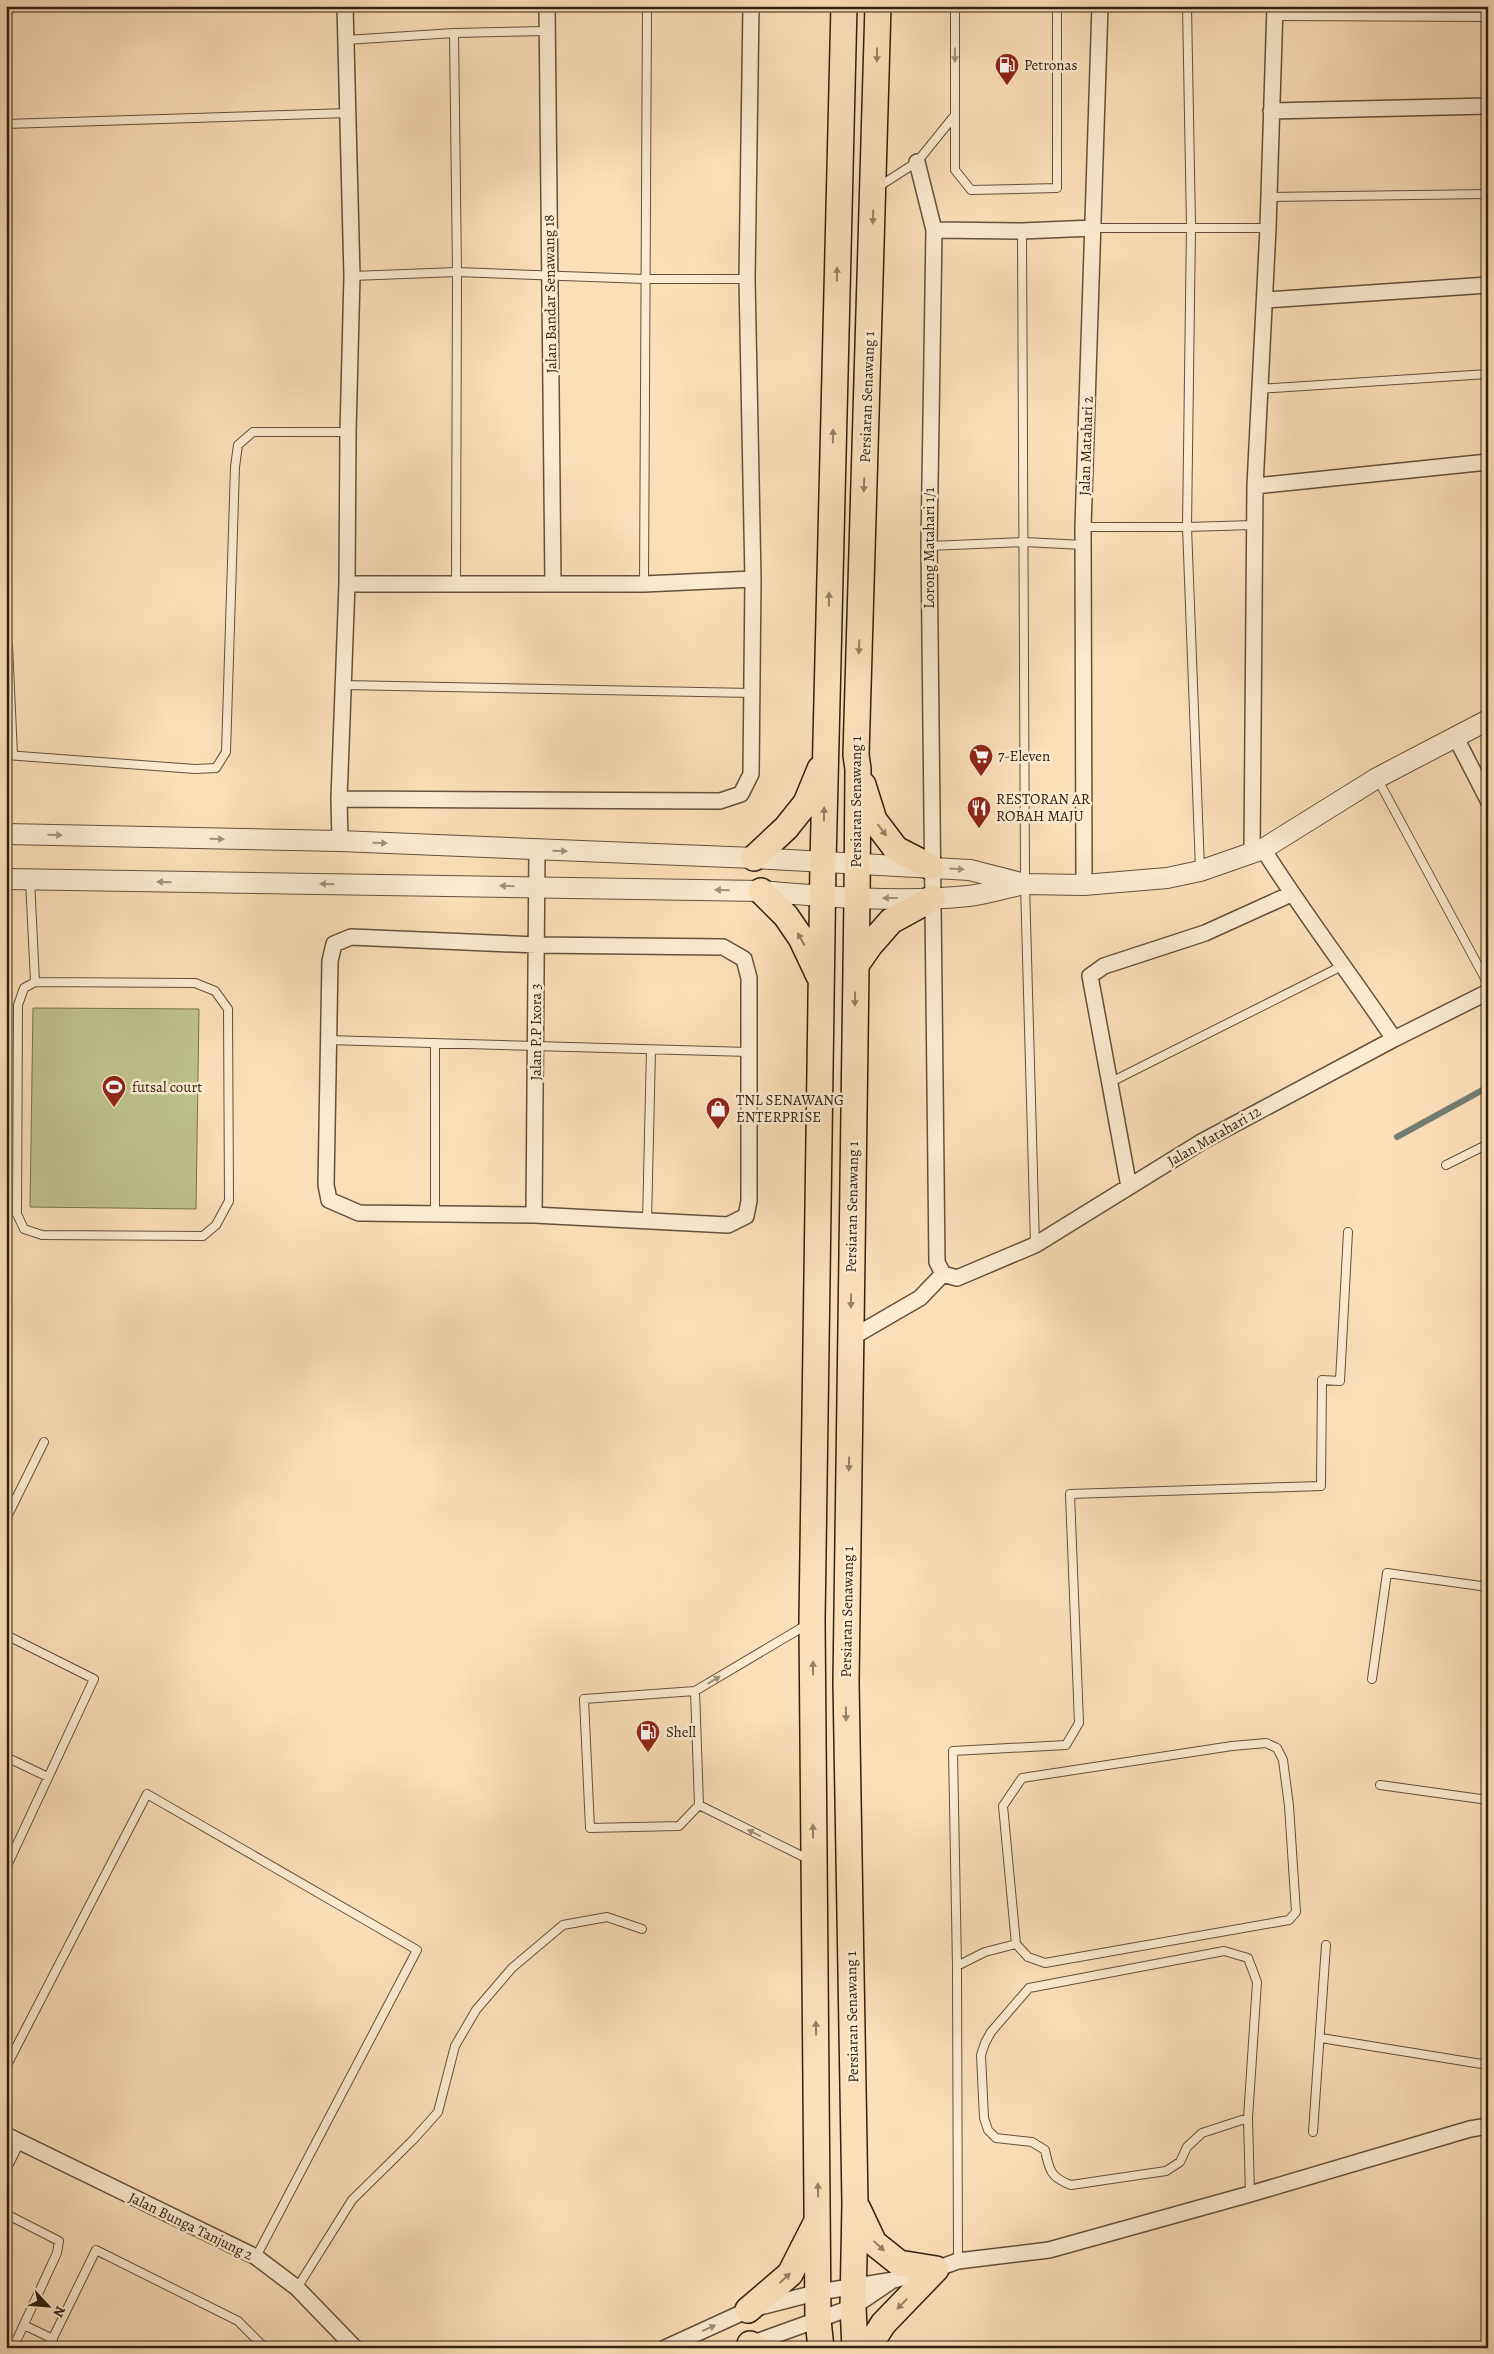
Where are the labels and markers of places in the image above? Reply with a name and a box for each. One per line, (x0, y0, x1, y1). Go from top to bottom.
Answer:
fuel station icon: Petronas (994, 52, 1020, 86)
place label: Petronas (1024, 55, 1078, 75)
supermarket icon: 7-Eleven (968, 743, 994, 777)
place label: 7-Eleven (998, 746, 1050, 766)
place label: RESTORAN AR ROBAH MAJU (996, 789, 1091, 826)
restaurant icon: RESTORAN AR ROBAH MAJU (966, 795, 992, 829)
sports icon: futsal court (101, 1074, 127, 1108)
place label: futsal court (132, 1077, 202, 1097)
place label: TNL SENAWANG ENTERPRISE (736, 1090, 844, 1127)
shop icon: TNL SENAWANG ENTERPRISE (705, 1096, 731, 1130)
fuel station icon: Shell (635, 1719, 661, 1753)
place label: Shell (666, 1722, 696, 1742)

